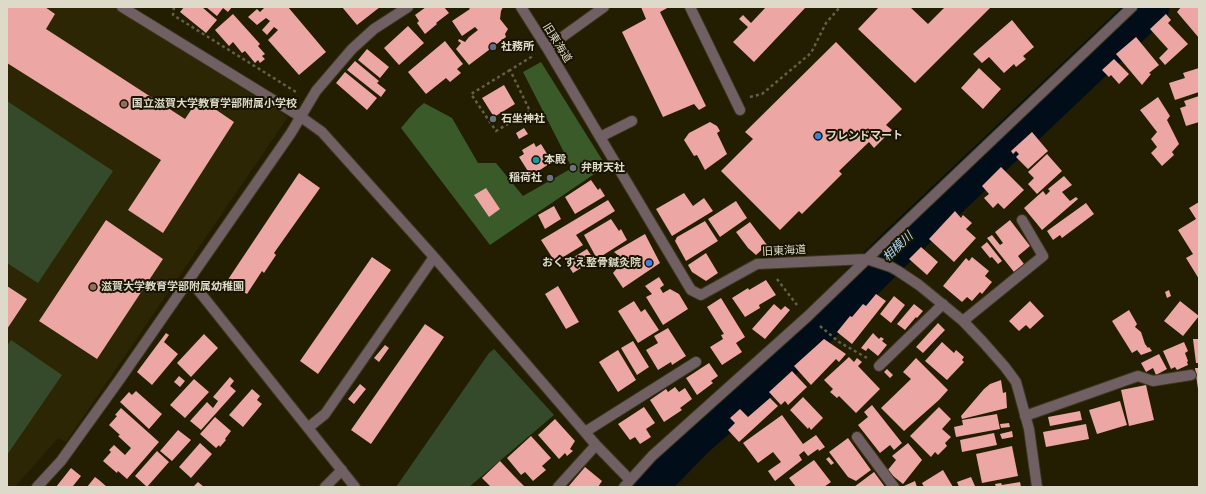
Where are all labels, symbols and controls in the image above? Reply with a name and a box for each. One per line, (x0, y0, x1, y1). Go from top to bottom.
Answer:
street label: 旧東海道 (540, 21, 574, 65)
place label: 社務所 (501, 40, 534, 54)
marker: 社務所 (488, 42, 498, 52)
place label: 国立滋賀大学教育学部附属小学校 (132, 97, 297, 111)
marker: 国立滋賀大学教育学部附属小学校 (119, 99, 129, 109)
place label: 石坐神社 (501, 112, 545, 126)
marker: 石坐神社 (488, 114, 498, 124)
place label: フレンドマート (826, 129, 903, 143)
marker: フレンドマート (813, 131, 823, 141)
place label: 本殿 (544, 153, 566, 167)
marker: 本殿 (531, 155, 541, 165)
place label: 弁財天社 (581, 161, 625, 175)
marker: 弁財天社 (568, 163, 578, 173)
place label: 稲荷社 (509, 171, 542, 185)
marker: 稲荷社 (545, 173, 555, 183)
water label: 相模川 (880, 229, 916, 265)
street label: 旧東海道 (762, 243, 806, 259)
place label: おくすえ整骨鍼灸院 (542, 256, 641, 270)
marker: おくすえ整骨鍼灸院 (644, 258, 654, 268)
place label: 滋賀大学教育学部附属幼稚園 (101, 280, 244, 294)
marker: 滋賀大学教育学部附属幼稚園 (88, 282, 98, 292)

